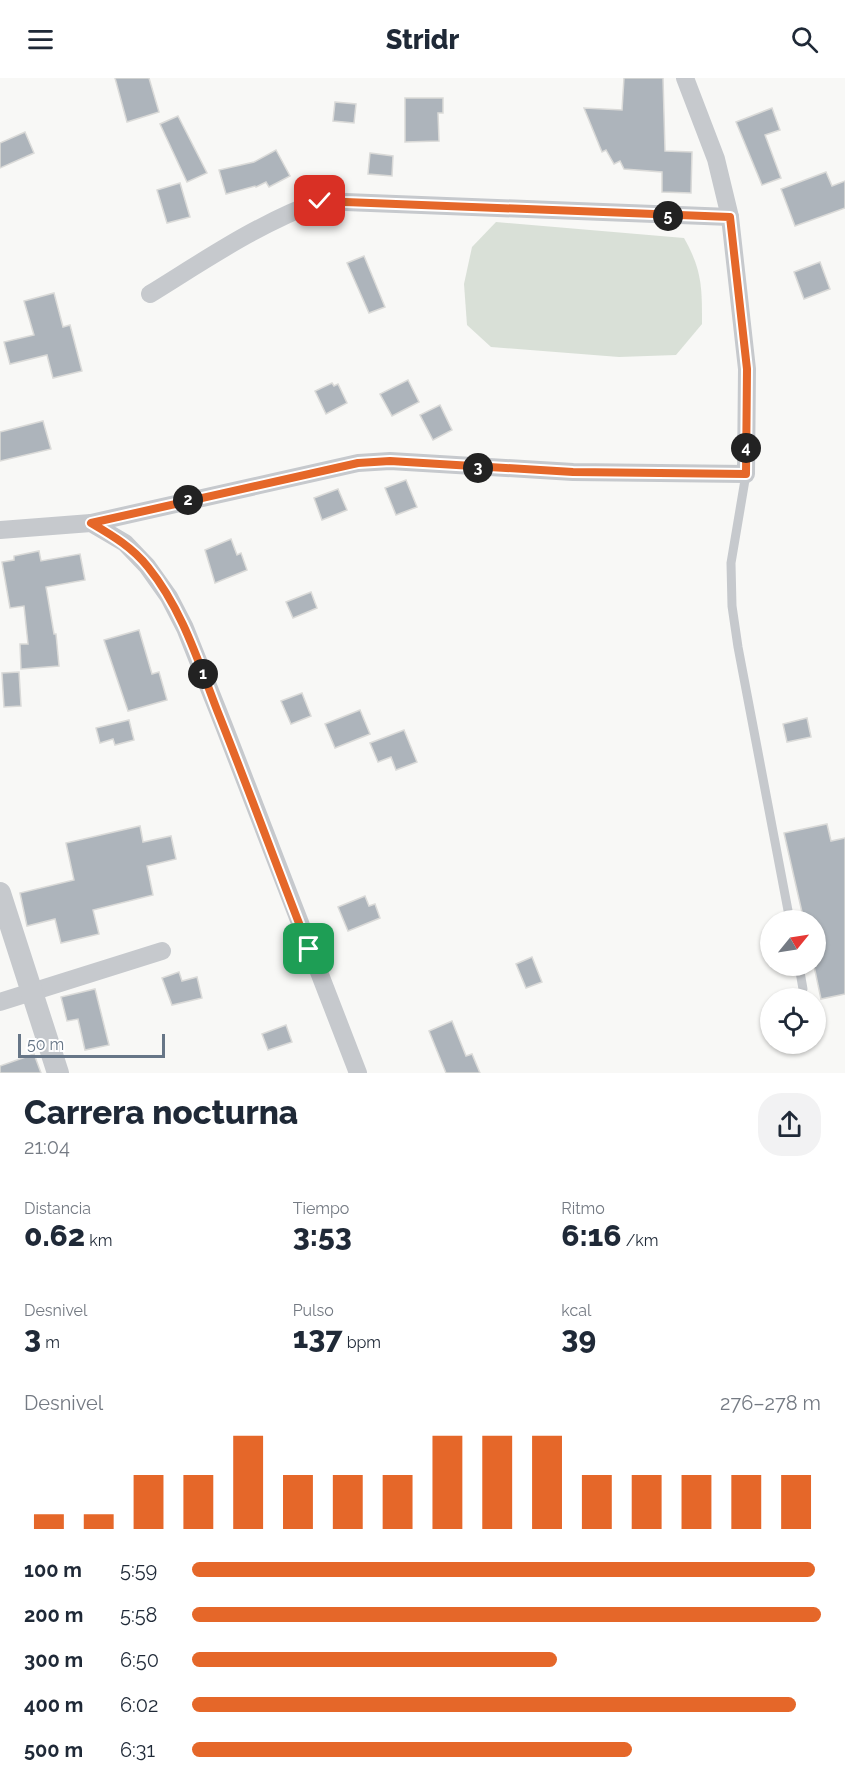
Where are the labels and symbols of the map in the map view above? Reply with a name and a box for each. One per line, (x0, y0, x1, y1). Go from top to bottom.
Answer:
pin (294, 175, 345, 226)
pin: 5 (653, 201, 683, 231)
pin: 4 (731, 433, 761, 463)
pin: 3 (463, 453, 493, 483)
pin: 2 (173, 485, 203, 515)
pin: 1 (188, 659, 218, 689)
north arrow (760, 910, 826, 976)
pin (283, 923, 334, 974)
scale bar (18, 1031, 165, 1058)

